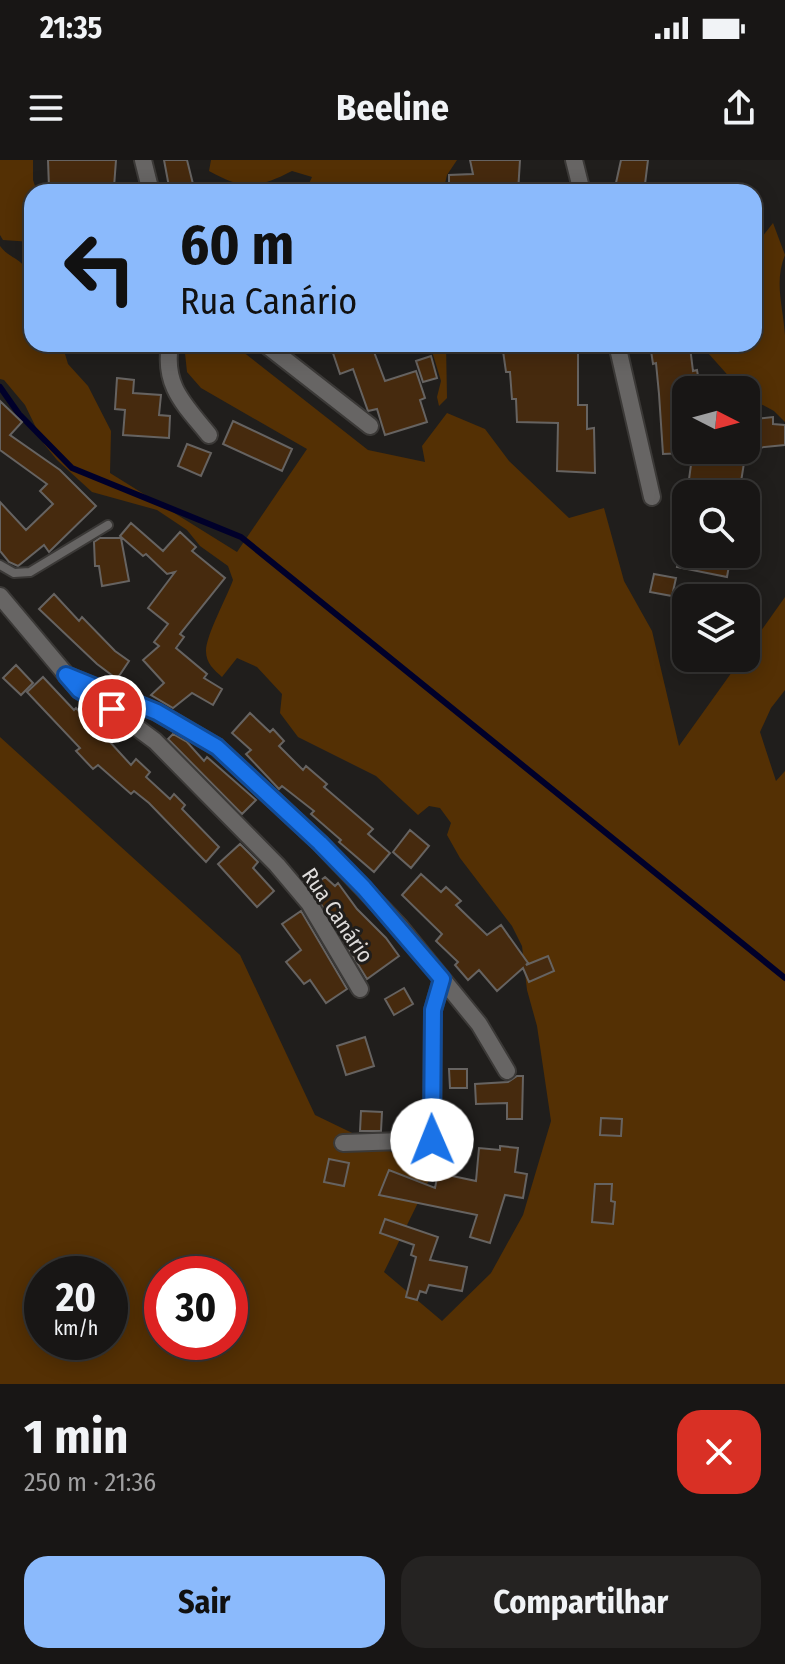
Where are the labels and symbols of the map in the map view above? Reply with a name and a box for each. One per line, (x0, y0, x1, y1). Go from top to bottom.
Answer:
north arrow (672, 376, 760, 464)
pin (78, 675, 146, 743)
street label: Rua Canário (296, 863, 379, 968)
position arrow (390, 1098, 474, 1182)
speed limit sign: 30 (144, 1256, 248, 1360)

